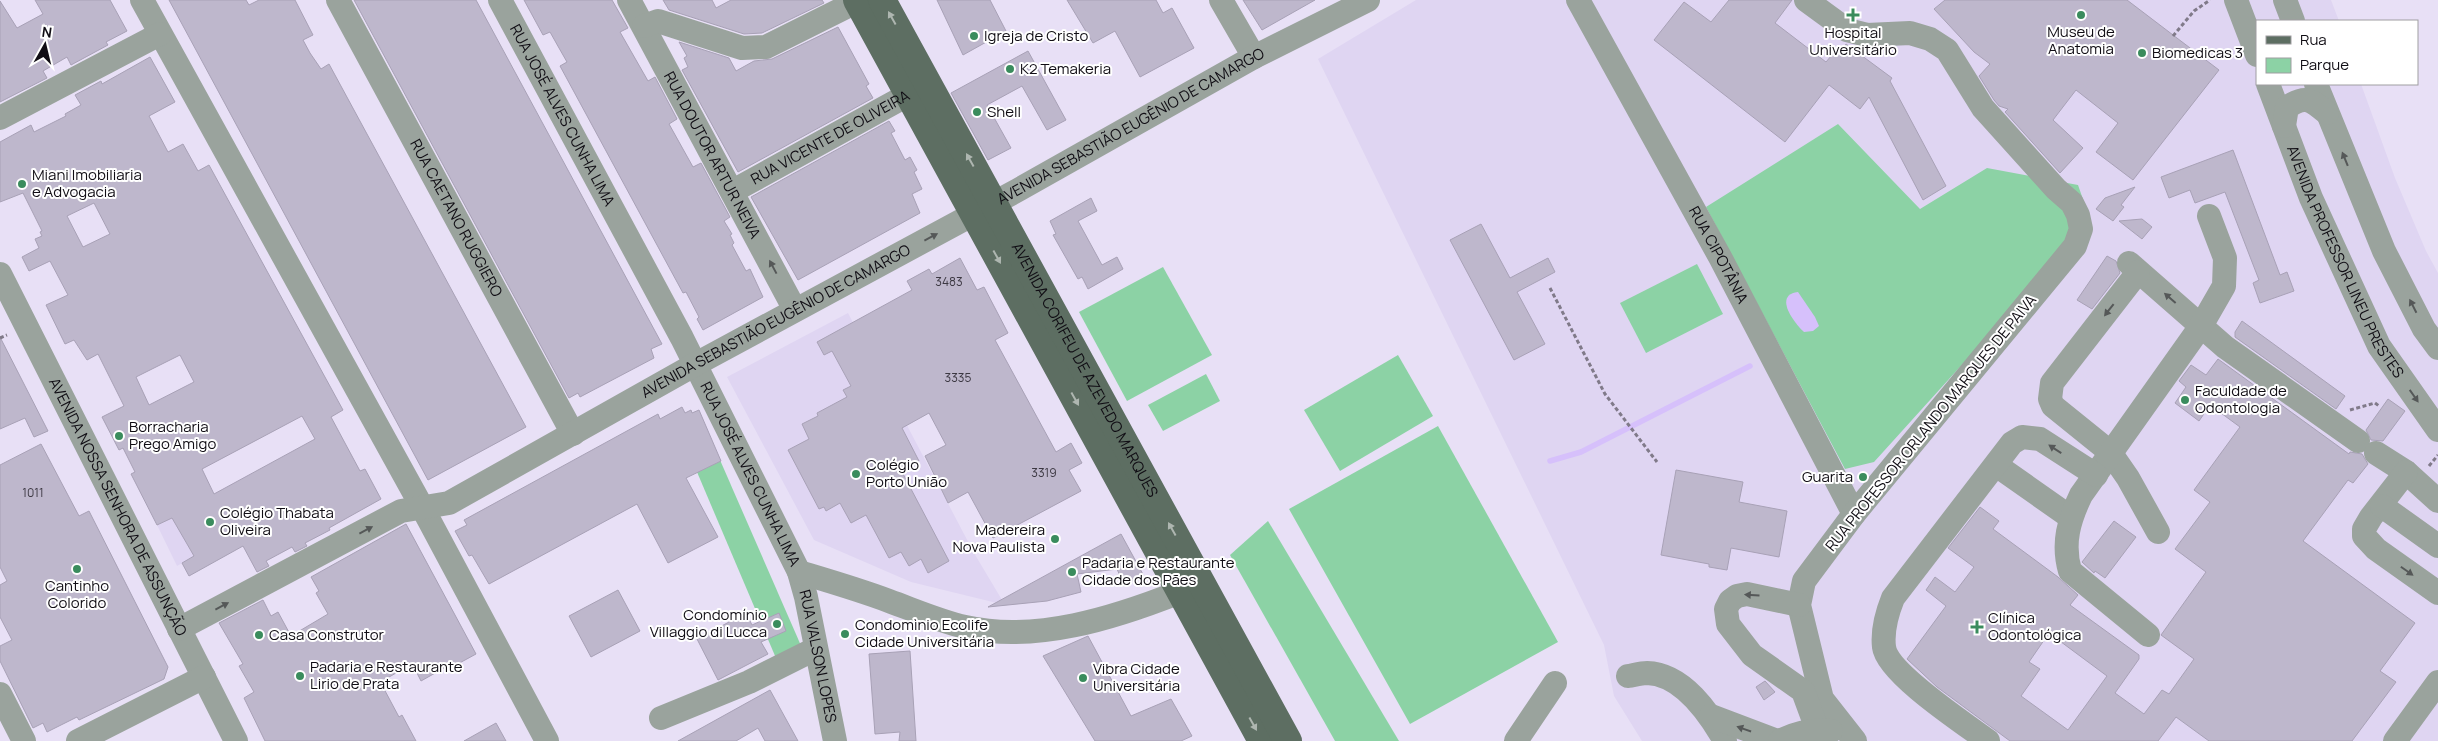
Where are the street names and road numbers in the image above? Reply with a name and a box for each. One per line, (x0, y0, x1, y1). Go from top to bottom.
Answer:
street label: RUA JOSÉ ALVES CUNHA LIMA (505, 20, 620, 210)
street label: AVENIDA SEBASTIÃO EUGÊNIO DE CAMARGO (993, 42, 1268, 209)
street label: RUA DOUTOR ARTUR NEIVA (659, 68, 766, 243)
street label: RUA VICENTE DE OLIVEIRA (747, 85, 914, 189)
street label: RUA CAETANO RUGGIERO (405, 135, 508, 301)
street label: AVENIDA PROFESSOR LINEU PRESTES (2282, 142, 2409, 382)
street label: RUA CIPOTÂNIA (1684, 202, 1754, 307)
street label: AVENIDA SEBASTIÃO EUGÊNIO DE CAMARGO (637, 239, 914, 403)
street label: AVENIDA CORIFEU DE AZEVEDO MARQUES (1007, 239, 1163, 501)
street label: RUA PROFESSOR ORLANDO MARQUES DE PAIVA (1820, 290, 2041, 555)
street label: AVENIDA NOSSA SENHORA DE ASSUNÇÃO (44, 374, 192, 640)
street label: RUA JOSÉ ALVES CUNHA LIMA (696, 378, 806, 570)
street label: RUA VALSON LOPES (794, 587, 842, 725)

